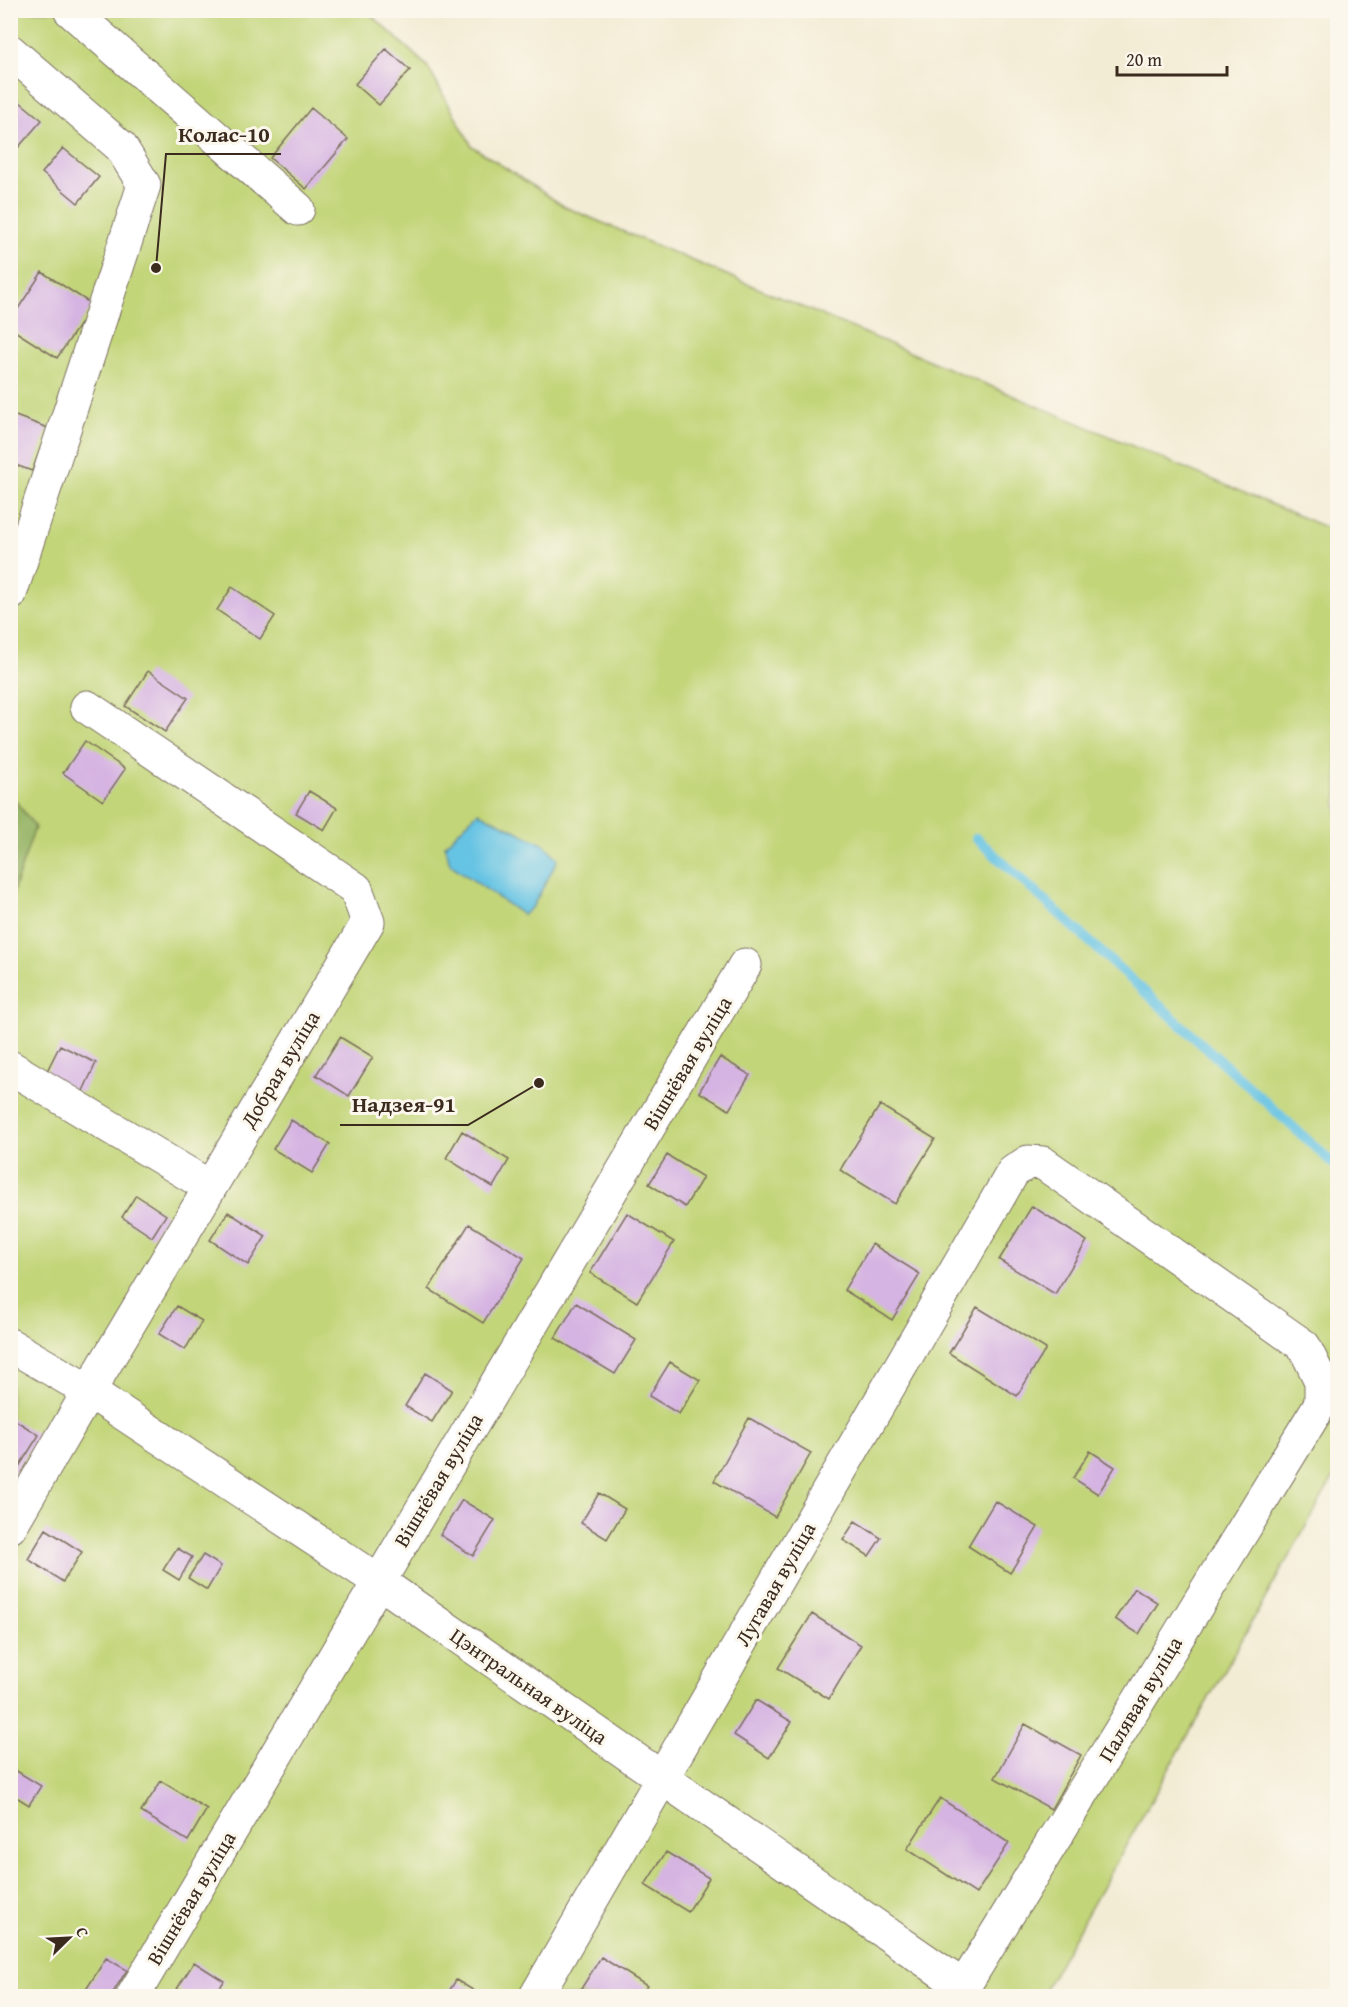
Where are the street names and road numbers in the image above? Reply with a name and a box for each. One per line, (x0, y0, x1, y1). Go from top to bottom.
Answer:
street label: Вішнёвая вуліца (635, 990, 739, 1136)
street label: Добрая вуліца (232, 1005, 327, 1134)
street label: Вішнёвая вуліца (386, 1407, 490, 1553)
street label: Лугавая вуліца (727, 1516, 823, 1652)
street label: Цэнтральная вуліца (444, 1620, 614, 1752)
street label: Палявая вуліца (1090, 1630, 1190, 1768)
street label: Вішнёвая вуліца (139, 1825, 243, 1971)

